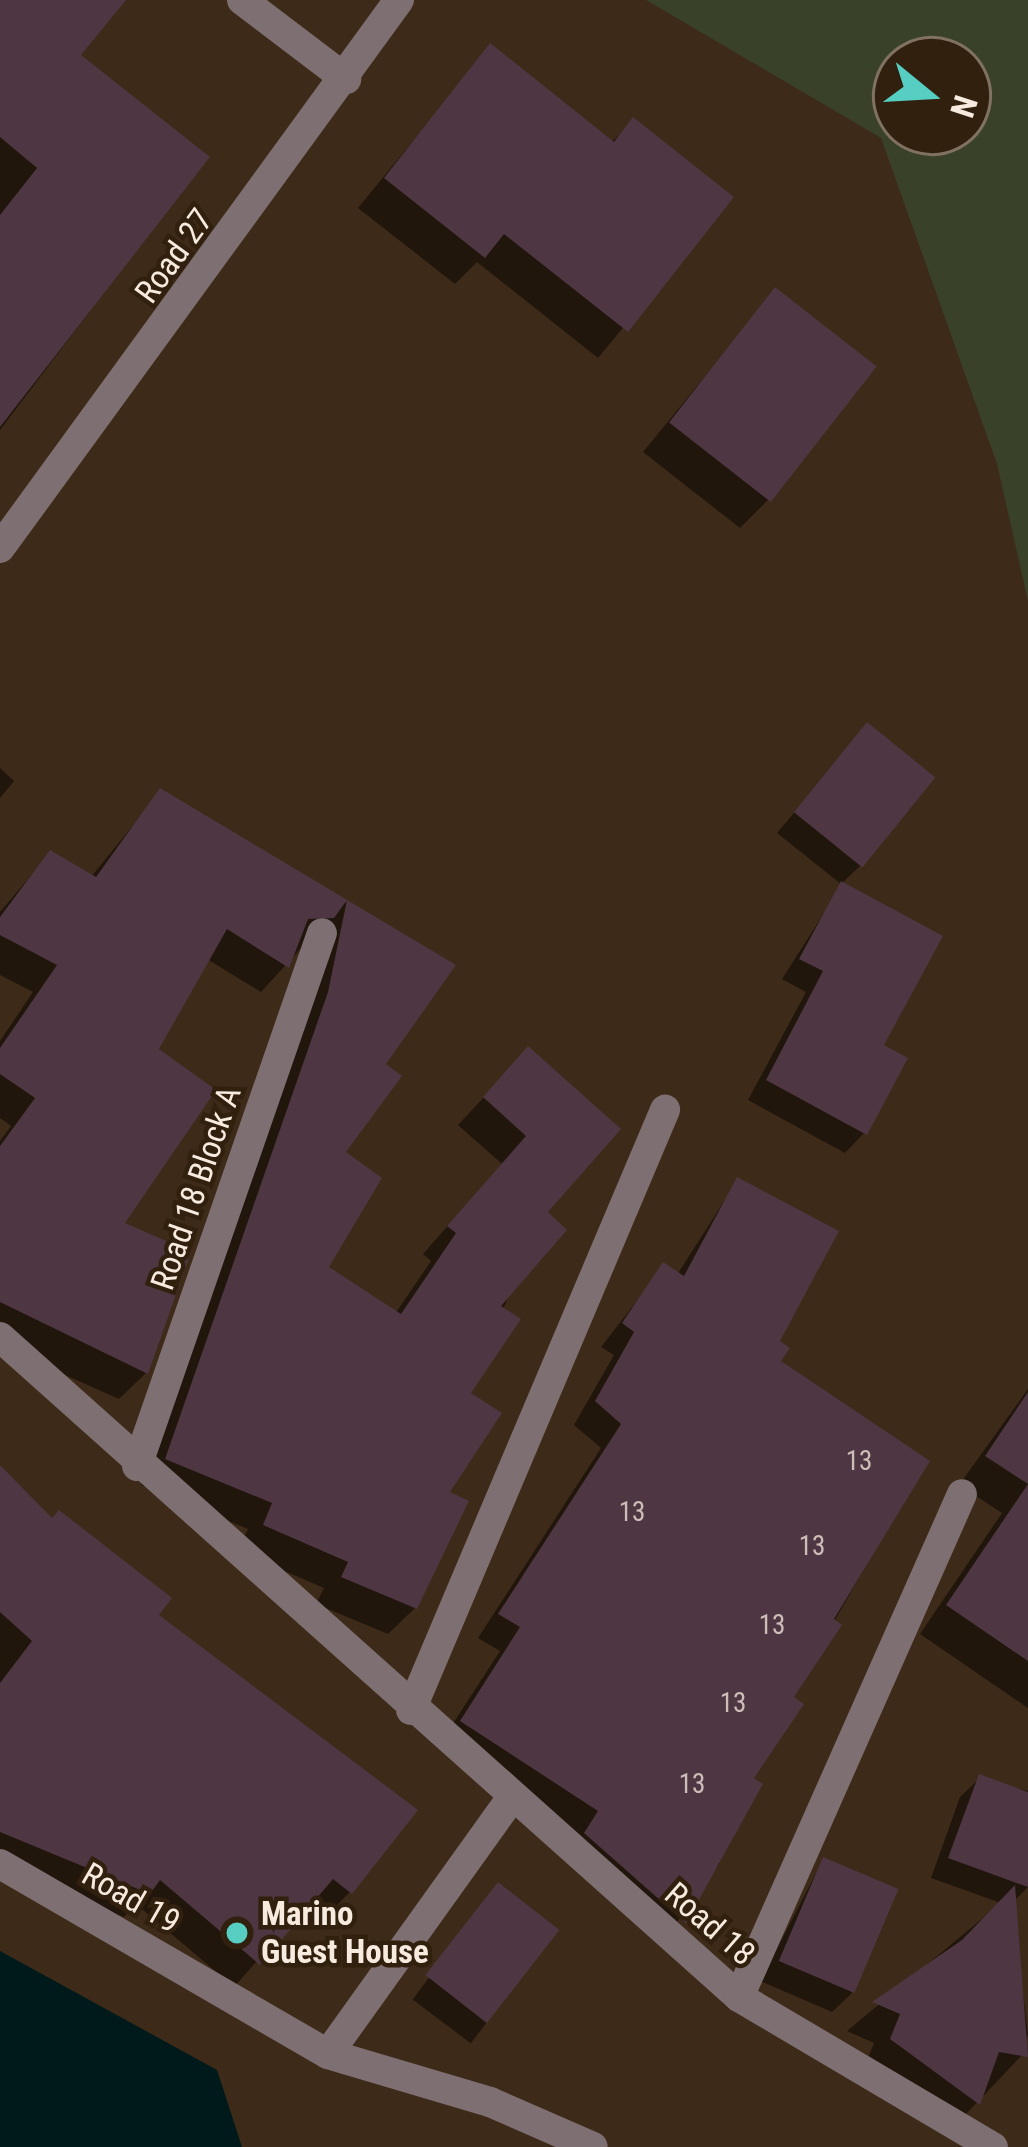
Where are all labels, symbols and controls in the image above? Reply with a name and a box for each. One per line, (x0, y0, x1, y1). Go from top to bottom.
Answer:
north arrow (872, 36, 992, 156)
text: N (942, 91, 986, 122)
street label: Road 27 (127, 201, 221, 311)
street label: Road 18 Block A (143, 1081, 249, 1295)
house number: 13 (846, 1446, 872, 1478)
house number: 13 (619, 1497, 645, 1529)
house number: 13 (799, 1531, 825, 1563)
house number: 13 (759, 1610, 785, 1642)
house number: 13 (720, 1688, 746, 1720)
house number: 13 (679, 1769, 705, 1801)
street label: Road 19 (75, 1854, 187, 1942)
street label: Road 18 (657, 1874, 763, 1974)
place label: Marino Guest House (261, 1894, 429, 1972)
marker: Marino Guest House (224, 1920, 250, 1946)

